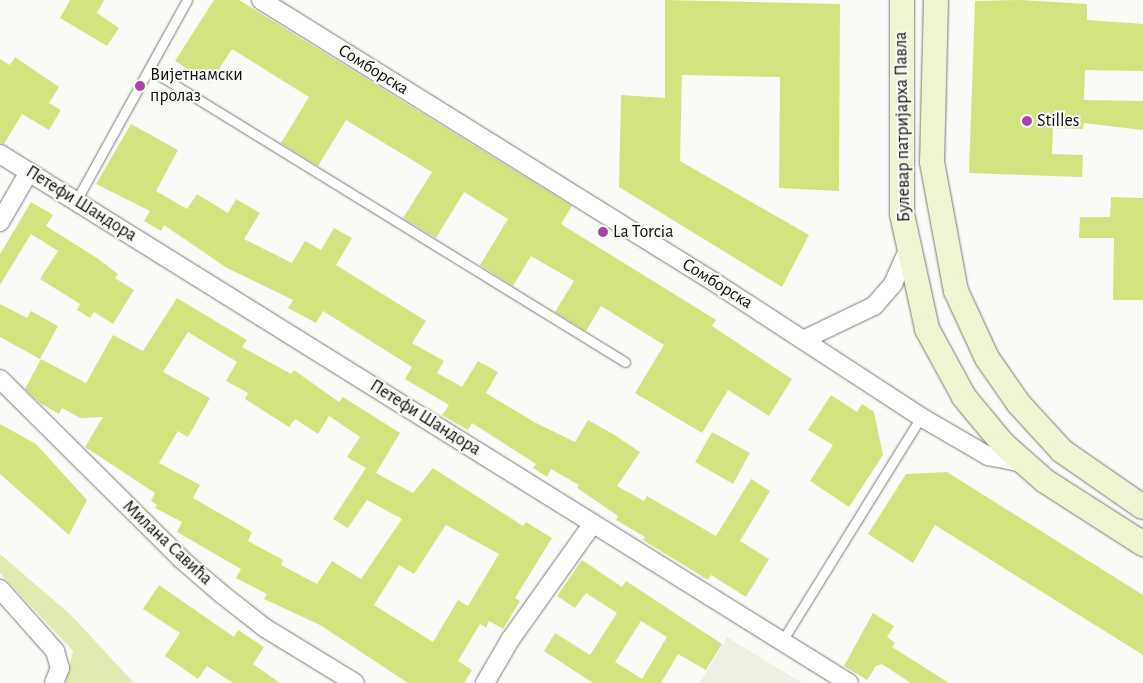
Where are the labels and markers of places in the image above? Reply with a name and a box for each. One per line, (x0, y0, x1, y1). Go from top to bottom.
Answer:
place label: Вијетнамски пролаз (150, 65, 243, 108)
marker: Вијетнамски пролаз (134, 80, 146, 92)
place label: Stilles (1037, 110, 1079, 132)
marker: Stilles (1021, 115, 1033, 127)
place label: La Torcia (613, 221, 673, 243)
marker: La Torcia (597, 226, 609, 238)

